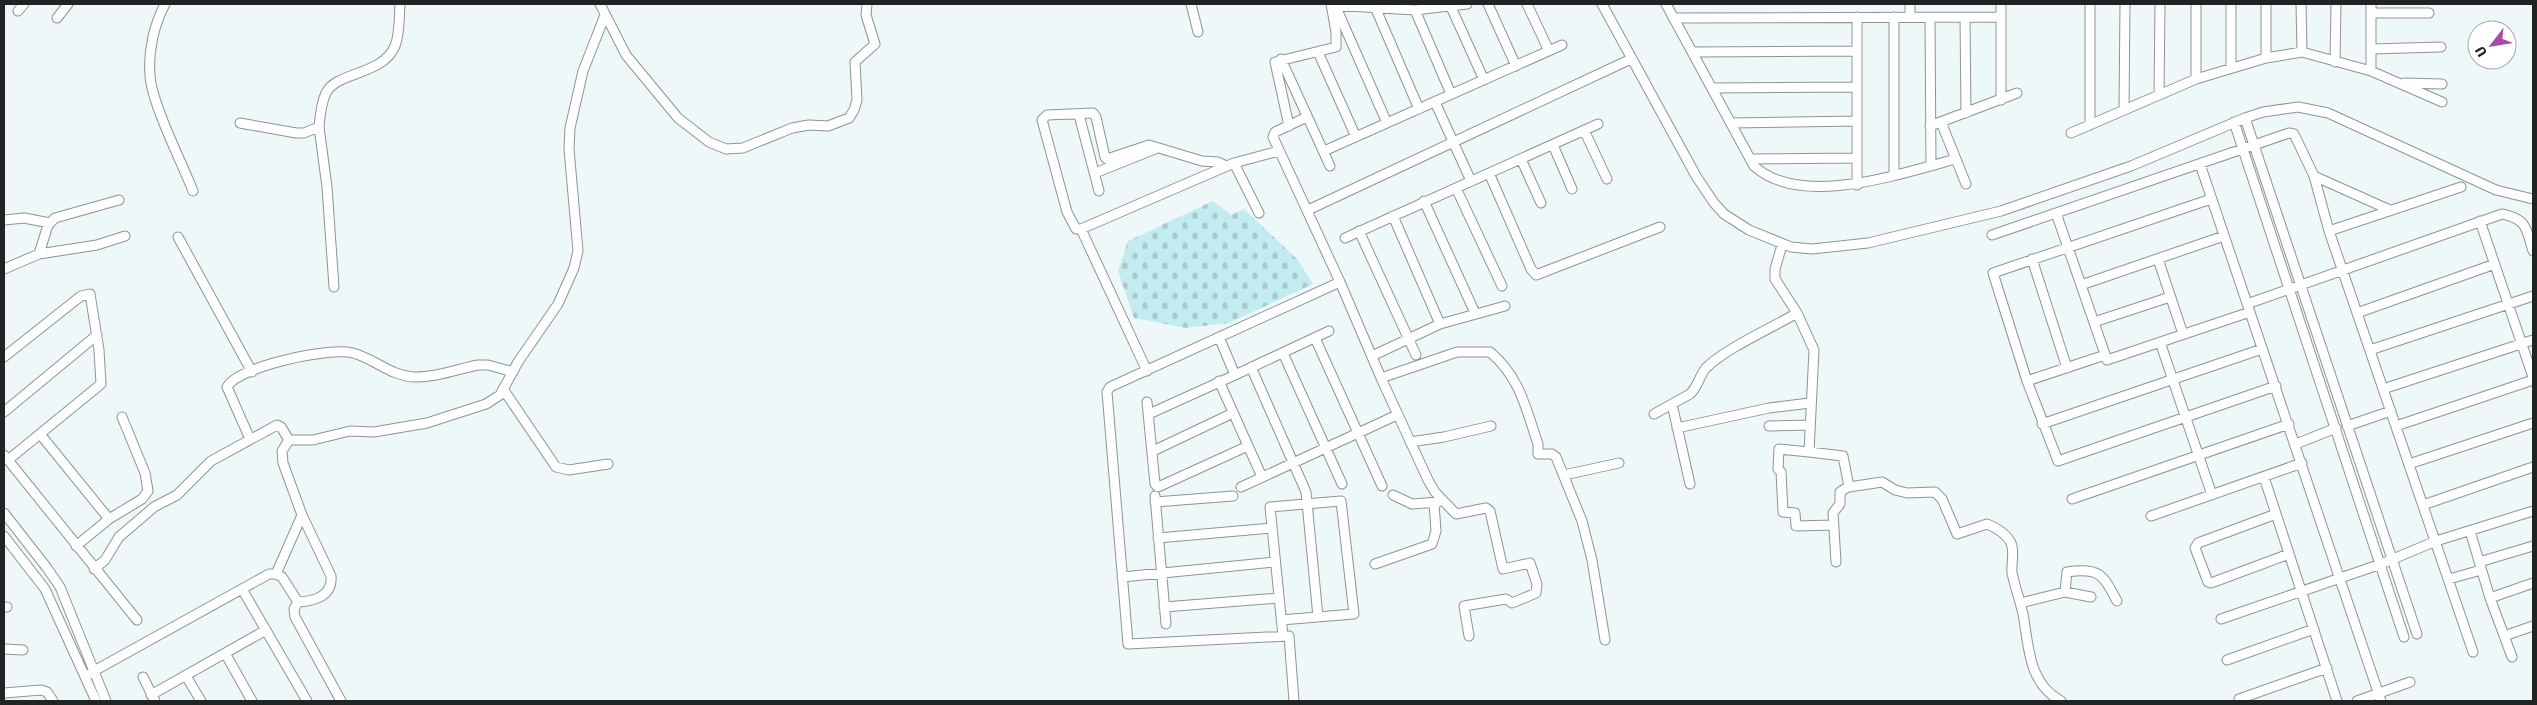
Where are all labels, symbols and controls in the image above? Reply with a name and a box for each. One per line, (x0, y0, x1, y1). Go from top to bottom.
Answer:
north arrow (2467, 20, 2517, 70)
text: U (2472, 43, 2491, 60)

